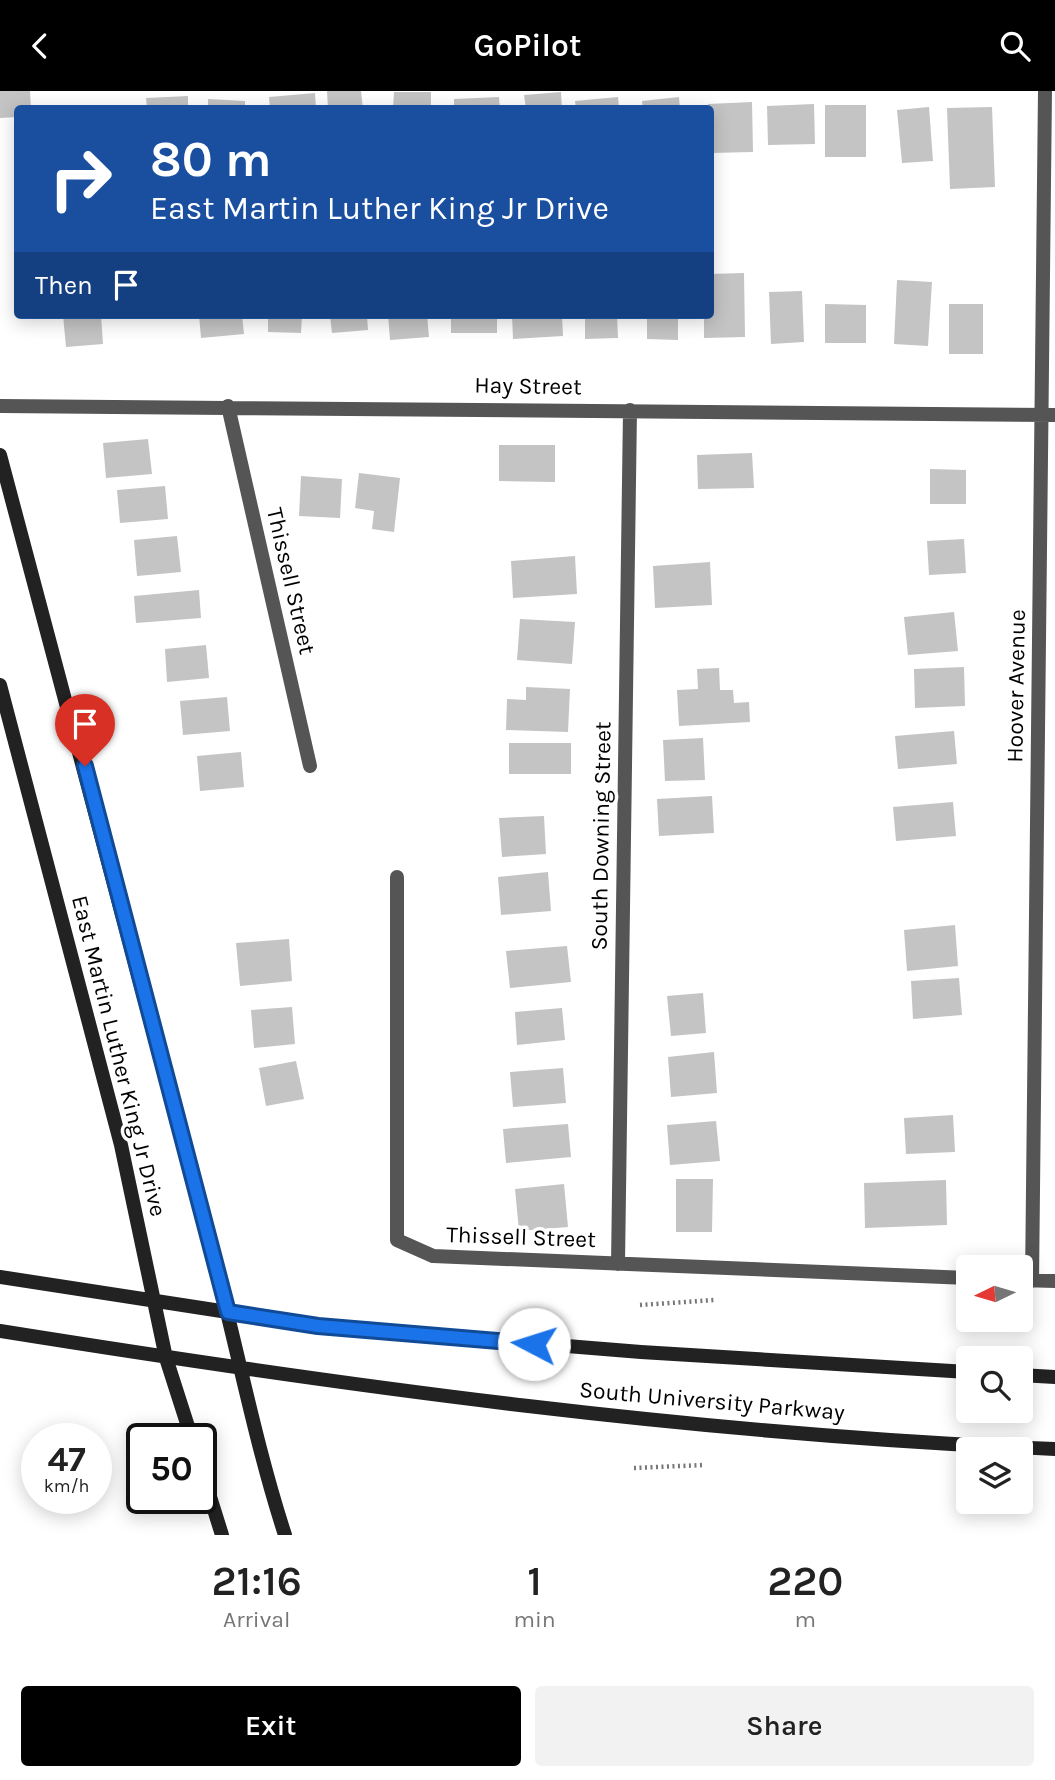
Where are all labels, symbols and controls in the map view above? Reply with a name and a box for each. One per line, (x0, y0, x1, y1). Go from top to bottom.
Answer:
icon: back (21, 27, 59, 65)
text: GoPilot (474, 27, 581, 64)
icon: search (996, 27, 1034, 65)
text: 80 m (150, 131, 272, 188)
icon: right (35, 133, 126, 224)
text: East Martin Luther King Jr Drive (150, 190, 609, 227)
icon: arrive (107, 266, 145, 304)
text: Then (35, 270, 93, 301)
street label: Hay Street (474, 372, 582, 400)
street label: Thissell Street (261, 505, 321, 657)
street label: Hoover Avenue (1001, 609, 1031, 763)
pin (55, 694, 115, 766)
icon: arrive (66, 705, 104, 743)
street label: South Downing Street (586, 721, 617, 951)
street label: East Martin Luther King Jr Drive (66, 893, 172, 1219)
street label: Thissell Street (446, 1221, 597, 1253)
north arrow (956, 1255, 1032, 1332)
map controls (956, 1255, 1033, 1514)
position arrow (497, 1307, 571, 1381)
button: search (956, 1346, 1033, 1423)
street label: South University Parkway (578, 1376, 846, 1426)
speed limit sign: 50 (126, 1423, 217, 1514)
button: layers (956, 1437, 1033, 1514)
text: 47 (47, 1439, 86, 1480)
text: km/h (44, 1475, 89, 1497)
text: 21:16 (211, 1556, 302, 1606)
text: 1 (527, 1556, 542, 1606)
text: 220 (767, 1556, 843, 1606)
text: Arrival (223, 1606, 290, 1633)
text: min (513, 1606, 556, 1633)
text: m (795, 1606, 816, 1633)
button: Exit (21, 1686, 521, 1766)
button: Share (535, 1686, 1034, 1766)

